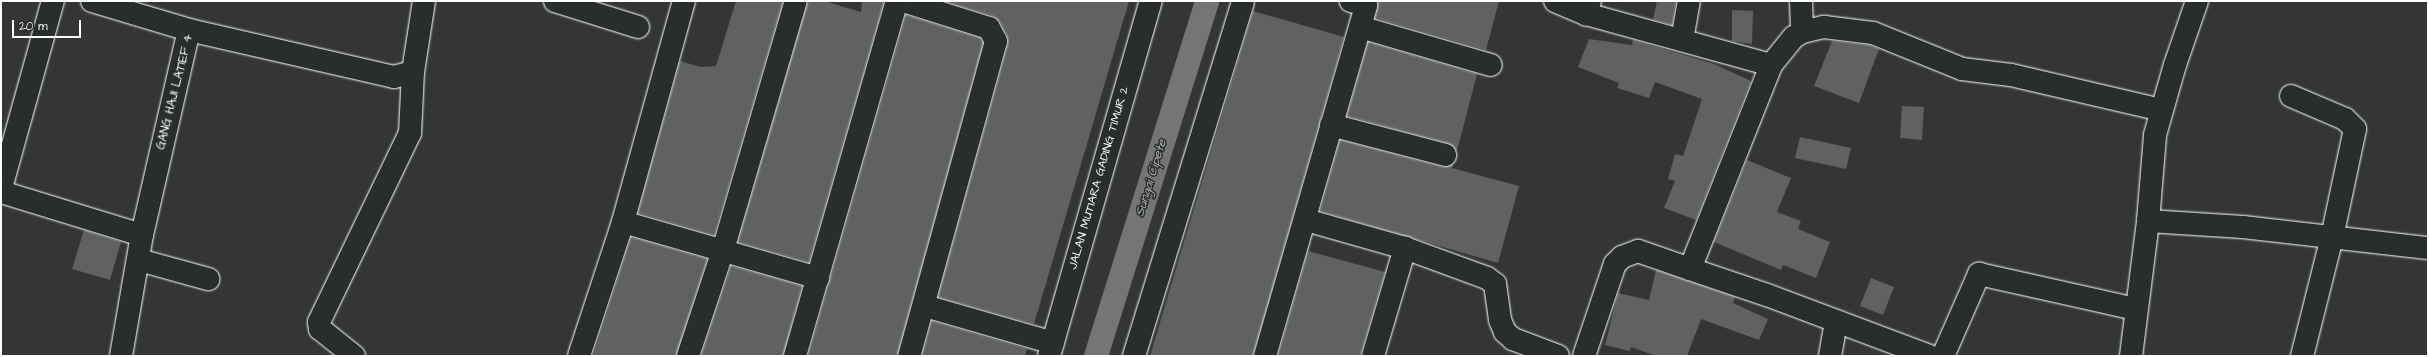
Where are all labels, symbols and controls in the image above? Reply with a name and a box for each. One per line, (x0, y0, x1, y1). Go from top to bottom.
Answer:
scale bar (14, 12, 83, 38)
text: 20 m (19, 18, 48, 35)
street label: GANG HAJI LATIEF 4 (154, 33, 196, 151)
street label: JALAN MUTIARA GADING TIMUR 2 (1066, 85, 1132, 271)
water label: Sungai Cipete (1132, 138, 1170, 218)

